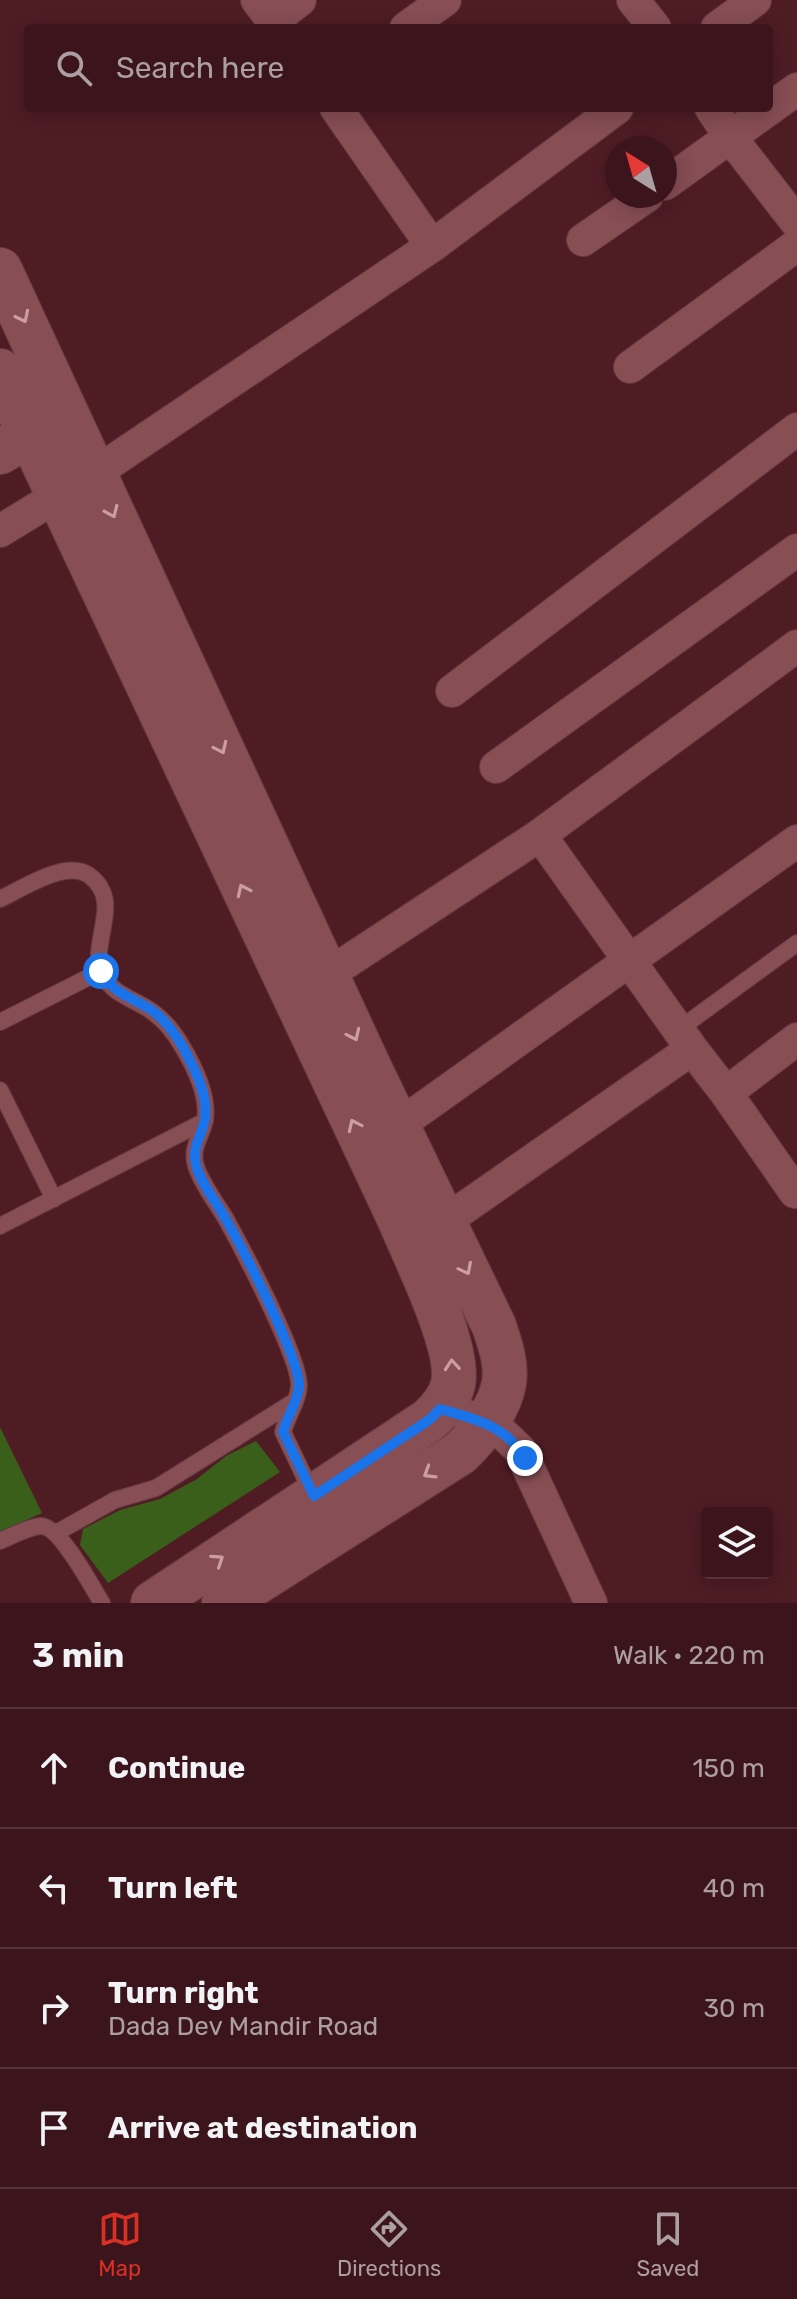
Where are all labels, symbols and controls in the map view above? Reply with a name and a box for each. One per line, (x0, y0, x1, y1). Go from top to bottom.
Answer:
search box (24, 24, 773, 112)
icon: search (52, 46, 96, 90)
text: Search here (116, 50, 284, 86)
north arrow (605, 136, 677, 208)
one-way arrow (13, 309, 29, 324)
one-way arrow (103, 504, 119, 518)
one-way arrow (211, 740, 227, 755)
one-way arrow (237, 884, 253, 898)
route start (83, 953, 119, 989)
one-way arrow (344, 1027, 360, 1041)
one-way arrow (348, 1119, 364, 1134)
one-way arrow (457, 1261, 472, 1276)
one-way arrow (444, 1358, 461, 1371)
route end (507, 1440, 543, 1476)
one-way arrow (423, 1463, 438, 1478)
map controls (701, 1507, 773, 1579)
button: layers (701, 1507, 773, 1579)
one-way arrow (210, 1555, 224, 1570)
text: 3 min (32, 1635, 124, 1676)
text: Walk · 220 m (613, 1640, 765, 1671)
icon: ahead (32, 1746, 76, 1790)
text: Continue (108, 1750, 245, 1786)
text: 150 m (692, 1753, 765, 1784)
icon: left (32, 1866, 76, 1910)
text: Turn left (108, 1870, 238, 1906)
text: 40 m (703, 1873, 765, 1904)
text: Turn right (108, 1975, 259, 2011)
icon: right (32, 1986, 76, 2030)
text: 30 m (703, 1993, 765, 2024)
text: Dada Dev Mandir Road (108, 2011, 378, 2042)
icon: arrive (32, 2106, 76, 2150)
text: Arrive at destination (108, 2110, 418, 2146)
tab: Map (98, 2207, 142, 2282)
tab: Directions (337, 2207, 441, 2282)
tab: Saved (637, 2207, 699, 2282)

